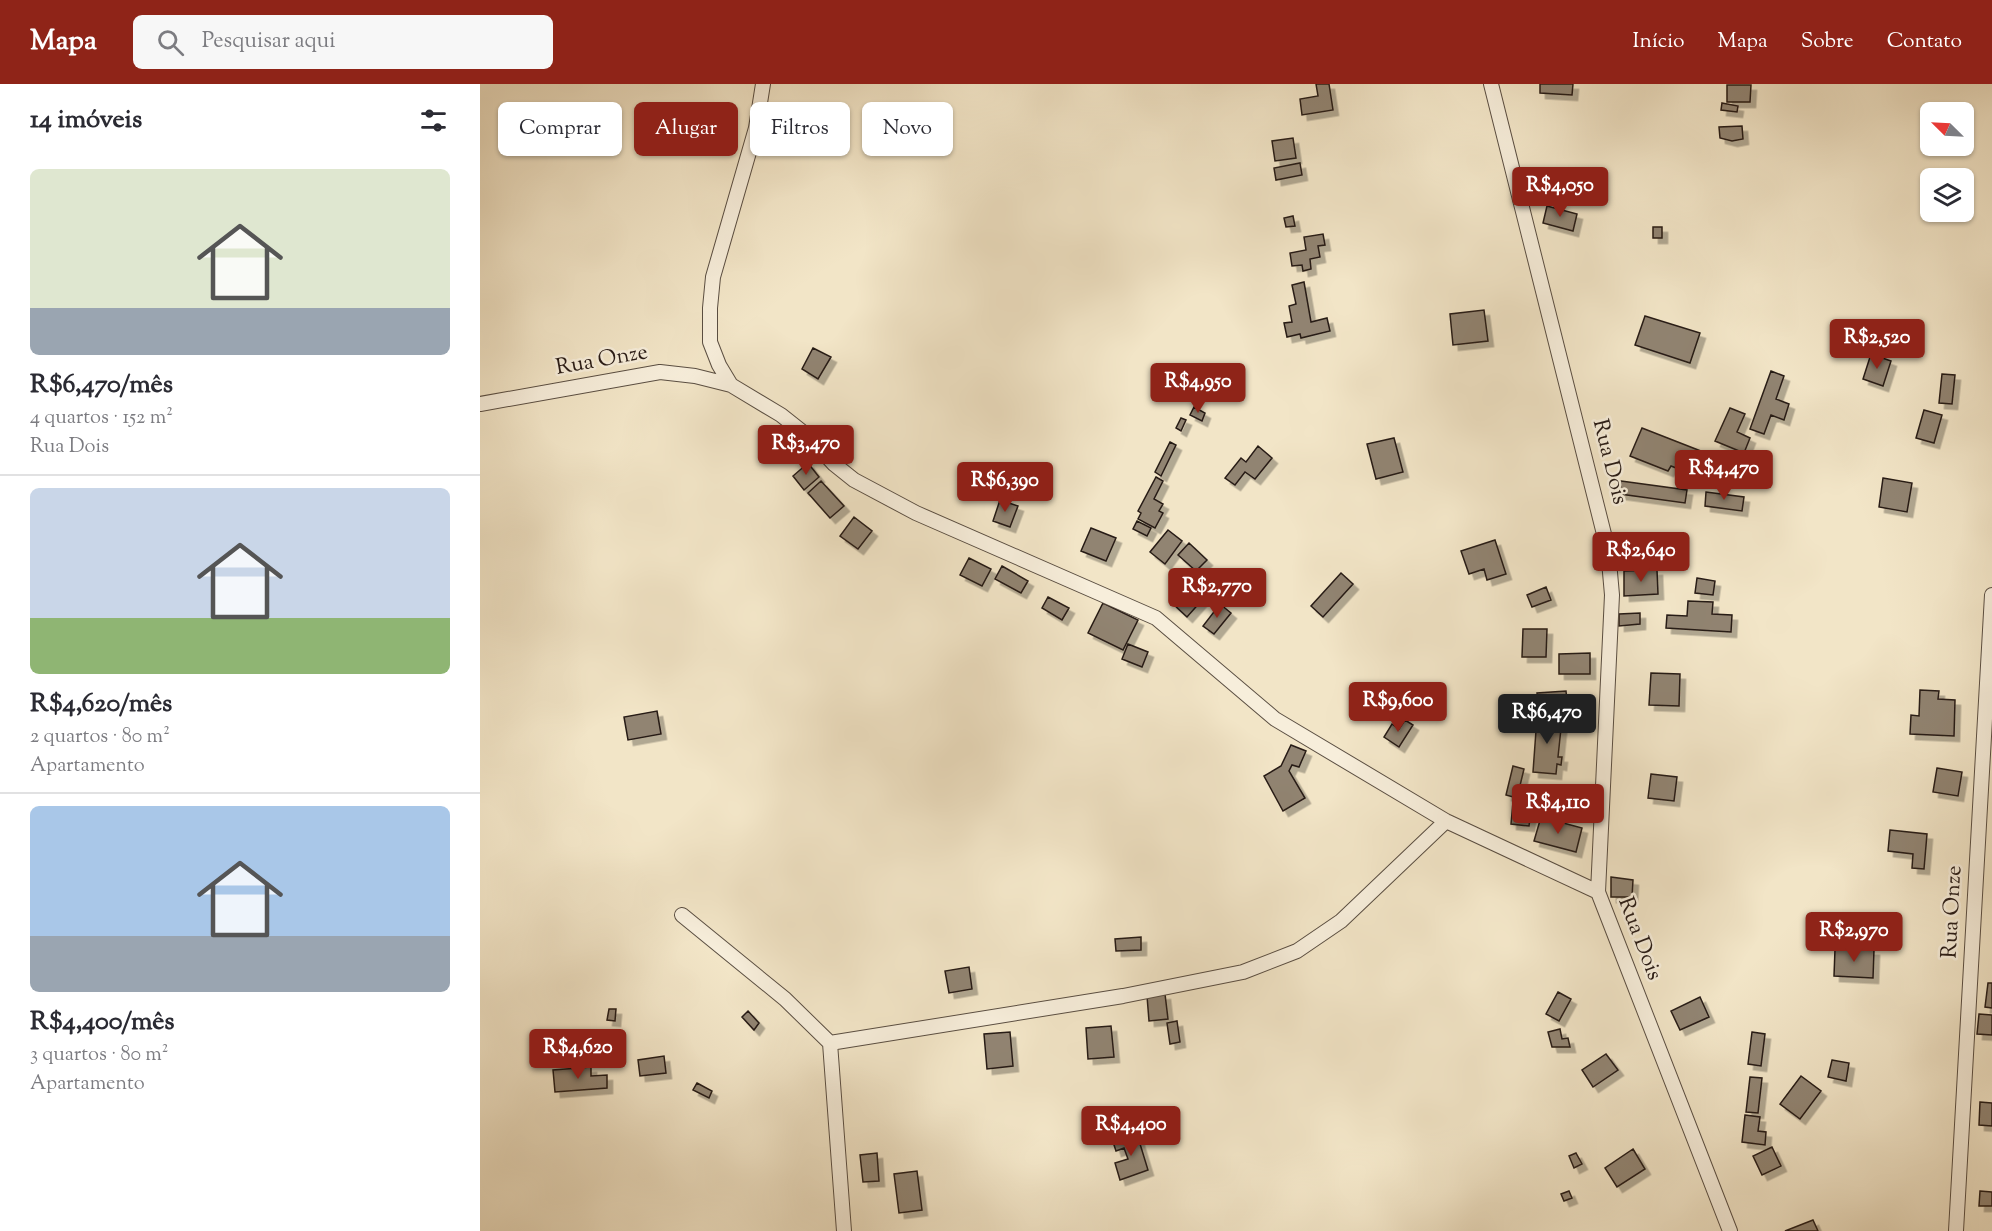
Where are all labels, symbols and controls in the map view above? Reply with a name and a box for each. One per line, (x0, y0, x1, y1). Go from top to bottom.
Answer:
search box (133, 15, 553, 69)
text: Mapa (30, 22, 97, 62)
icon: search (154, 26, 187, 59)
text: Pesquisar aqui (202, 26, 335, 58)
text: Início (1633, 27, 1685, 57)
text: Mapa (1718, 27, 1768, 57)
text: Sobre (1801, 27, 1854, 57)
text: Contato (1887, 27, 1962, 57)
text: 14 imóveis (30, 102, 142, 139)
chip: Comprar (498, 102, 622, 156)
chip: Alugar (634, 102, 738, 156)
chip: Filtros (750, 102, 850, 156)
chip: Novo (862, 102, 953, 156)
north arrow (1920, 102, 1974, 156)
map controls (1920, 102, 1974, 222)
icon: filters (417, 104, 450, 137)
pin: R$4,050 (1505, 167, 1615, 218)
button: layers (1920, 168, 1974, 222)
text: R$4,050 (1526, 172, 1594, 201)
icon: home (186, 208, 294, 316)
pin: R$2,520 (1822, 319, 1932, 370)
text: R$2,520 (1844, 324, 1910, 353)
street label: Rua Onze (553, 337, 651, 385)
pin: R$4,950 (1143, 363, 1253, 414)
text: R$6,470/mês (30, 367, 173, 404)
text: R$4,950 (1164, 368, 1232, 397)
text: 4 quartos · 152 m² (30, 404, 173, 433)
street label: Rua Dois (1583, 416, 1635, 508)
pin: R$3,470 (751, 425, 861, 476)
text: R$3,470 (772, 430, 840, 459)
text: Rua Dois (30, 433, 109, 462)
pin: R$4,470 (1669, 450, 1779, 501)
text: R$4,470 (1689, 455, 1759, 484)
pin: R$6,390 (950, 462, 1060, 513)
text: R$6,390 (971, 467, 1039, 496)
icon: home (186, 527, 294, 635)
pin: R$2,640 (1586, 532, 1696, 583)
text: R$2,640 (1606, 537, 1676, 566)
pin: R$2,770 (1162, 568, 1272, 619)
text: R$2,770 (1182, 573, 1252, 602)
pin: R$9,600 (1343, 682, 1453, 733)
text: R$4,620/mês (30, 686, 172, 723)
text: R$9,600 (1363, 687, 1433, 716)
pin: R$6,470 (1492, 694, 1602, 745)
text: R$6,470 (1512, 699, 1582, 728)
text: 2 quartos · 80 m² (30, 723, 170, 752)
text: Apartamento (30, 752, 145, 781)
pin: R$4,110 (1503, 784, 1613, 835)
text: R$4,110 (1526, 789, 1590, 818)
icon: home (186, 845, 294, 953)
street label: Rua Onze (1935, 865, 1971, 959)
street label: Rua Dois (1608, 893, 1670, 985)
pin: R$2,970 (1799, 912, 1909, 963)
text: R$2,970 (1820, 917, 1888, 946)
text: R$4,400/mês (30, 1004, 175, 1041)
pin: R$4,620 (523, 1029, 633, 1080)
text: R$4,620 (543, 1034, 613, 1063)
text: 3 quartos · 80 m² (30, 1041, 169, 1070)
text: Apartamento (30, 1070, 145, 1099)
pin: R$4,400 (1076, 1106, 1186, 1157)
text: R$4,400 (1095, 1111, 1167, 1140)

